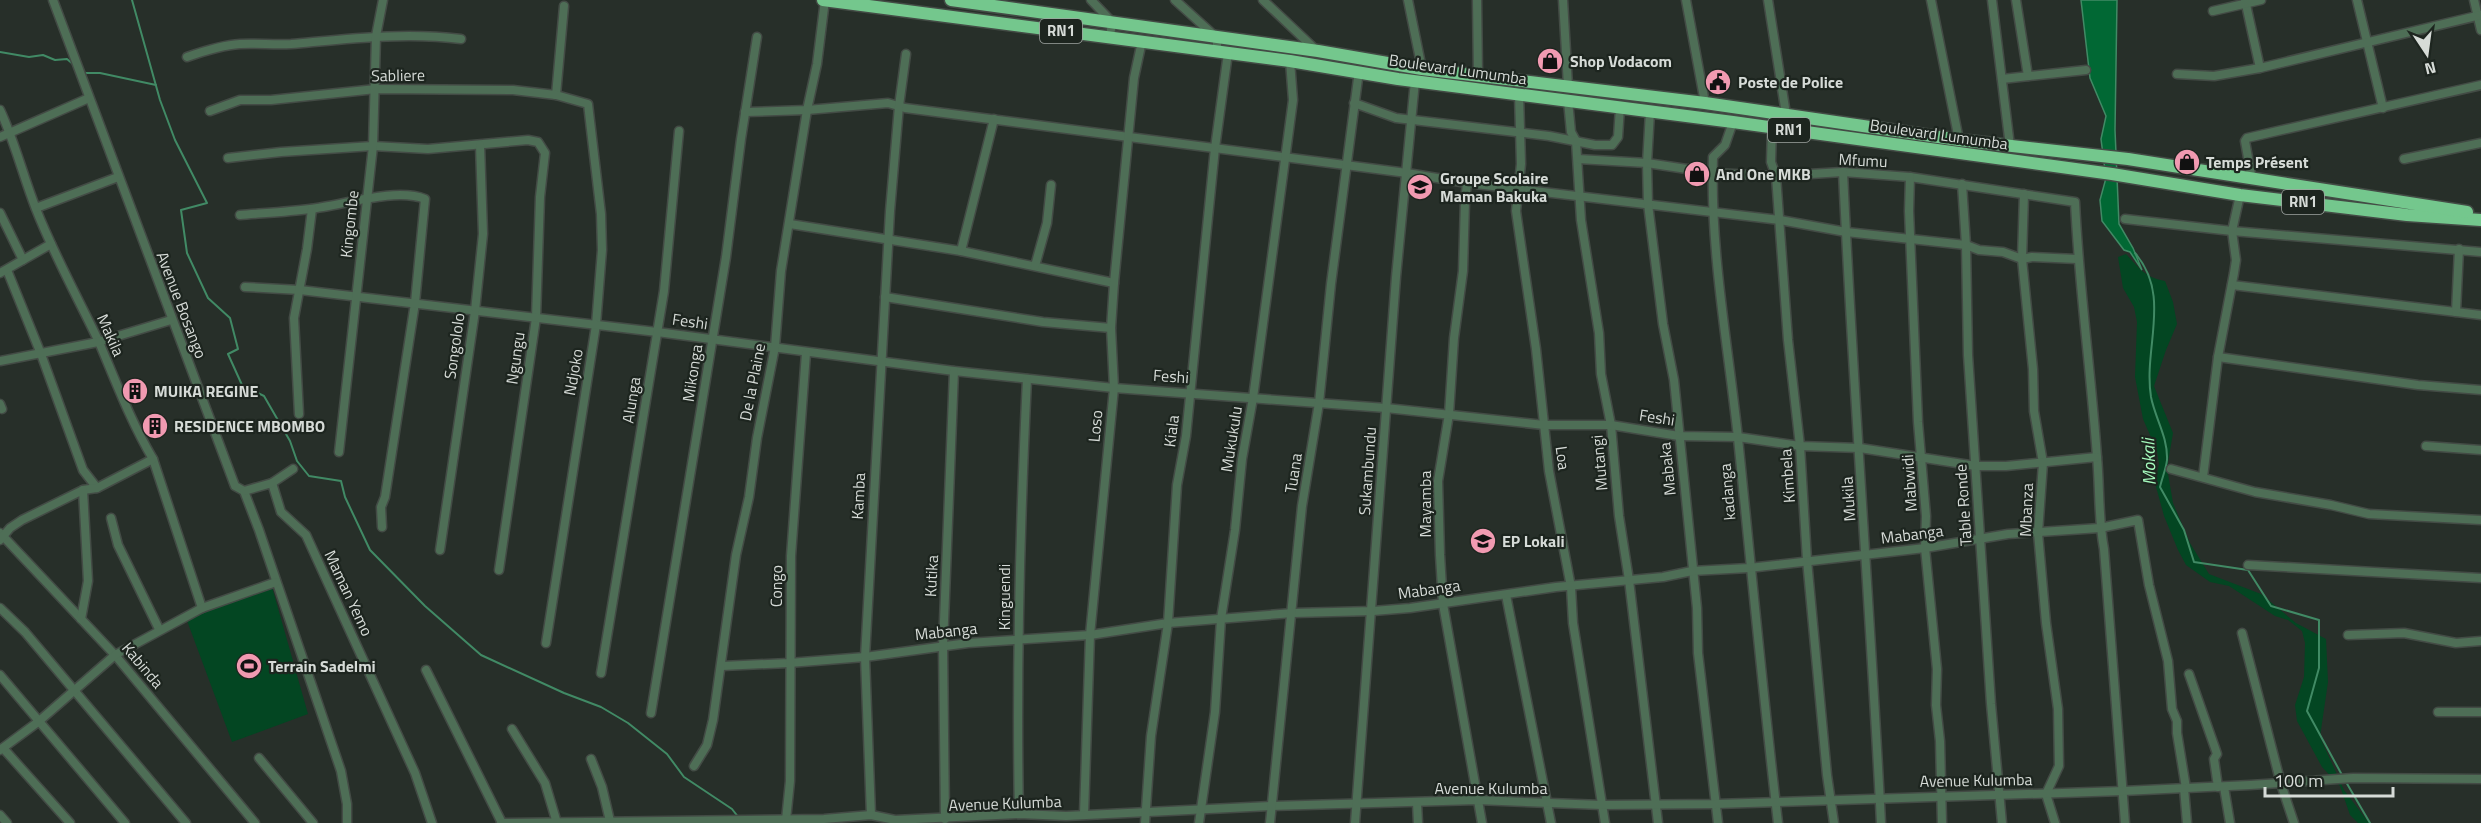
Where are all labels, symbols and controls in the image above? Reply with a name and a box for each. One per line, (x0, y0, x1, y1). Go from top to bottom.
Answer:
road number: RN1 (1040, 19, 1082, 43)
north arrow (2397, 24, 2457, 84)
shop icon: Shop Vodacom (1535, 46, 1565, 76)
street label: Boulevard Lumumba (1387, 47, 1529, 91)
place label: Shop Vodacom (1570, 49, 1672, 73)
text: N (2422, 56, 2438, 82)
street label: Sabliere (371, 63, 425, 87)
public building icon: Poste de Police (1703, 67, 1733, 97)
place label: Poste de Police (1738, 70, 1843, 94)
street label: Boulevard Lumumba (1868, 112, 2010, 156)
road number: RN1 (1768, 118, 1810, 142)
street label: Mfumu (1838, 147, 1888, 173)
shop icon: Temps Présent (2172, 147, 2202, 177)
place label: Temps Présent (2206, 150, 2309, 174)
shop icon: And One MKB (1682, 159, 1712, 189)
place label: And One MKB (1716, 162, 1811, 186)
place label: Groupe Scolaire Maman Bakuka (1440, 166, 1549, 208)
school or university icon: Groupe Scolaire Maman Bakuka (1405, 172, 1435, 202)
street label: Kingombe (334, 189, 364, 259)
road number: RN1 (2282, 190, 2324, 214)
street label: Avenue Bosango (151, 248, 213, 362)
street label: Feshi (671, 307, 709, 335)
street label: Makila (91, 310, 131, 360)
street label: Songololo (437, 311, 471, 381)
street label: Ngungu (499, 330, 531, 386)
street label: De la Plaine (733, 341, 771, 423)
street label: Mikonga (676, 343, 708, 403)
street label: Ndjoko (557, 347, 589, 397)
street label: Feshi (1152, 363, 1190, 389)
street label: Alunga (616, 375, 646, 425)
building icon: MUIKA REGINE (120, 376, 150, 406)
place label: MUIKA REGINE (154, 379, 259, 403)
street label: Feshi (1637, 402, 1677, 432)
street label: Mukukulu (1214, 404, 1248, 474)
street label: Loso (1082, 409, 1108, 443)
building icon: RESIDENCE MBOMBO (140, 411, 170, 441)
street label: Kiala (1157, 413, 1185, 449)
place label: RESIDENCE MBOMBO (174, 414, 325, 438)
street label: Sukambundu (1352, 426, 1382, 516)
street label: Mutangi (1585, 434, 1613, 492)
water label: Mokali (2134, 436, 2163, 486)
street label: Mabaka (1652, 441, 1682, 497)
street label: Loa (1549, 444, 1577, 472)
street label: Kimbela (1773, 448, 1801, 504)
street label: Tuana (1278, 451, 1308, 495)
street label: Mabwidi (1895, 453, 1923, 513)
street label: kadanga (1713, 463, 1741, 521)
street label: Table Ronde (1948, 463, 1978, 547)
street label: Mayamba (1413, 471, 1437, 537)
street label: Kamba (845, 472, 871, 520)
street label: Mukila (1834, 476, 1862, 522)
street label: Mbanza (2013, 483, 2039, 537)
street label: Mabanga (1879, 518, 1945, 550)
school or university icon: EP Lokali (1468, 526, 1498, 556)
place label: EP Lokali (1502, 529, 1565, 553)
street label: Maman Yemo (319, 546, 379, 640)
street label: Kutika (918, 554, 944, 598)
street label: Kinguendi (992, 564, 1016, 630)
street label: Congo (764, 565, 788, 607)
street label: Mabanga (1396, 573, 1462, 605)
street label: Mabanga (914, 616, 978, 646)
street label: Kabinda (116, 637, 170, 693)
sports icon: Terrain Sadelmi (234, 651, 264, 681)
place label: Terrain Sadelmi (268, 654, 376, 678)
scale bar (2265, 760, 2392, 798)
street label: Avenue Kulumba (1919, 767, 2033, 793)
text: 100 m (2274, 767, 2323, 794)
street label: Avenue Kulumba (1435, 776, 1547, 800)
street label: Avenue Kulumba (948, 789, 1062, 817)

